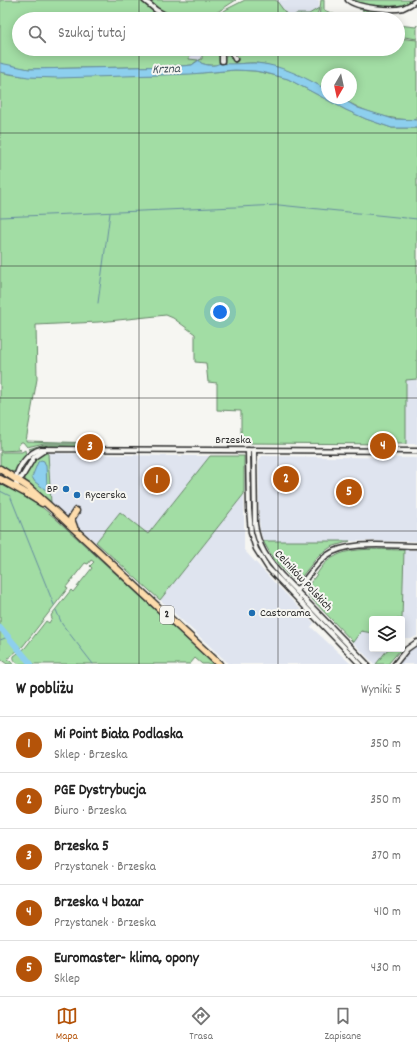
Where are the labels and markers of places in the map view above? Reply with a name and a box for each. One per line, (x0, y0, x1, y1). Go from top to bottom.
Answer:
pin: 4 (370, 431, 396, 461)
pin: 3 (77, 432, 103, 462)
pin: 2 (273, 464, 299, 494)
pin: 1 (144, 465, 170, 495)
pin: 5 (336, 477, 362, 507)
place label: BP (47, 481, 59, 498)
marker: BP (61, 484, 71, 494)
place label: Rycerska (85, 487, 126, 504)
marker: Rycerska (72, 490, 82, 500)
place label: Castorama (260, 605, 311, 622)
marker: Castorama (247, 608, 257, 618)

